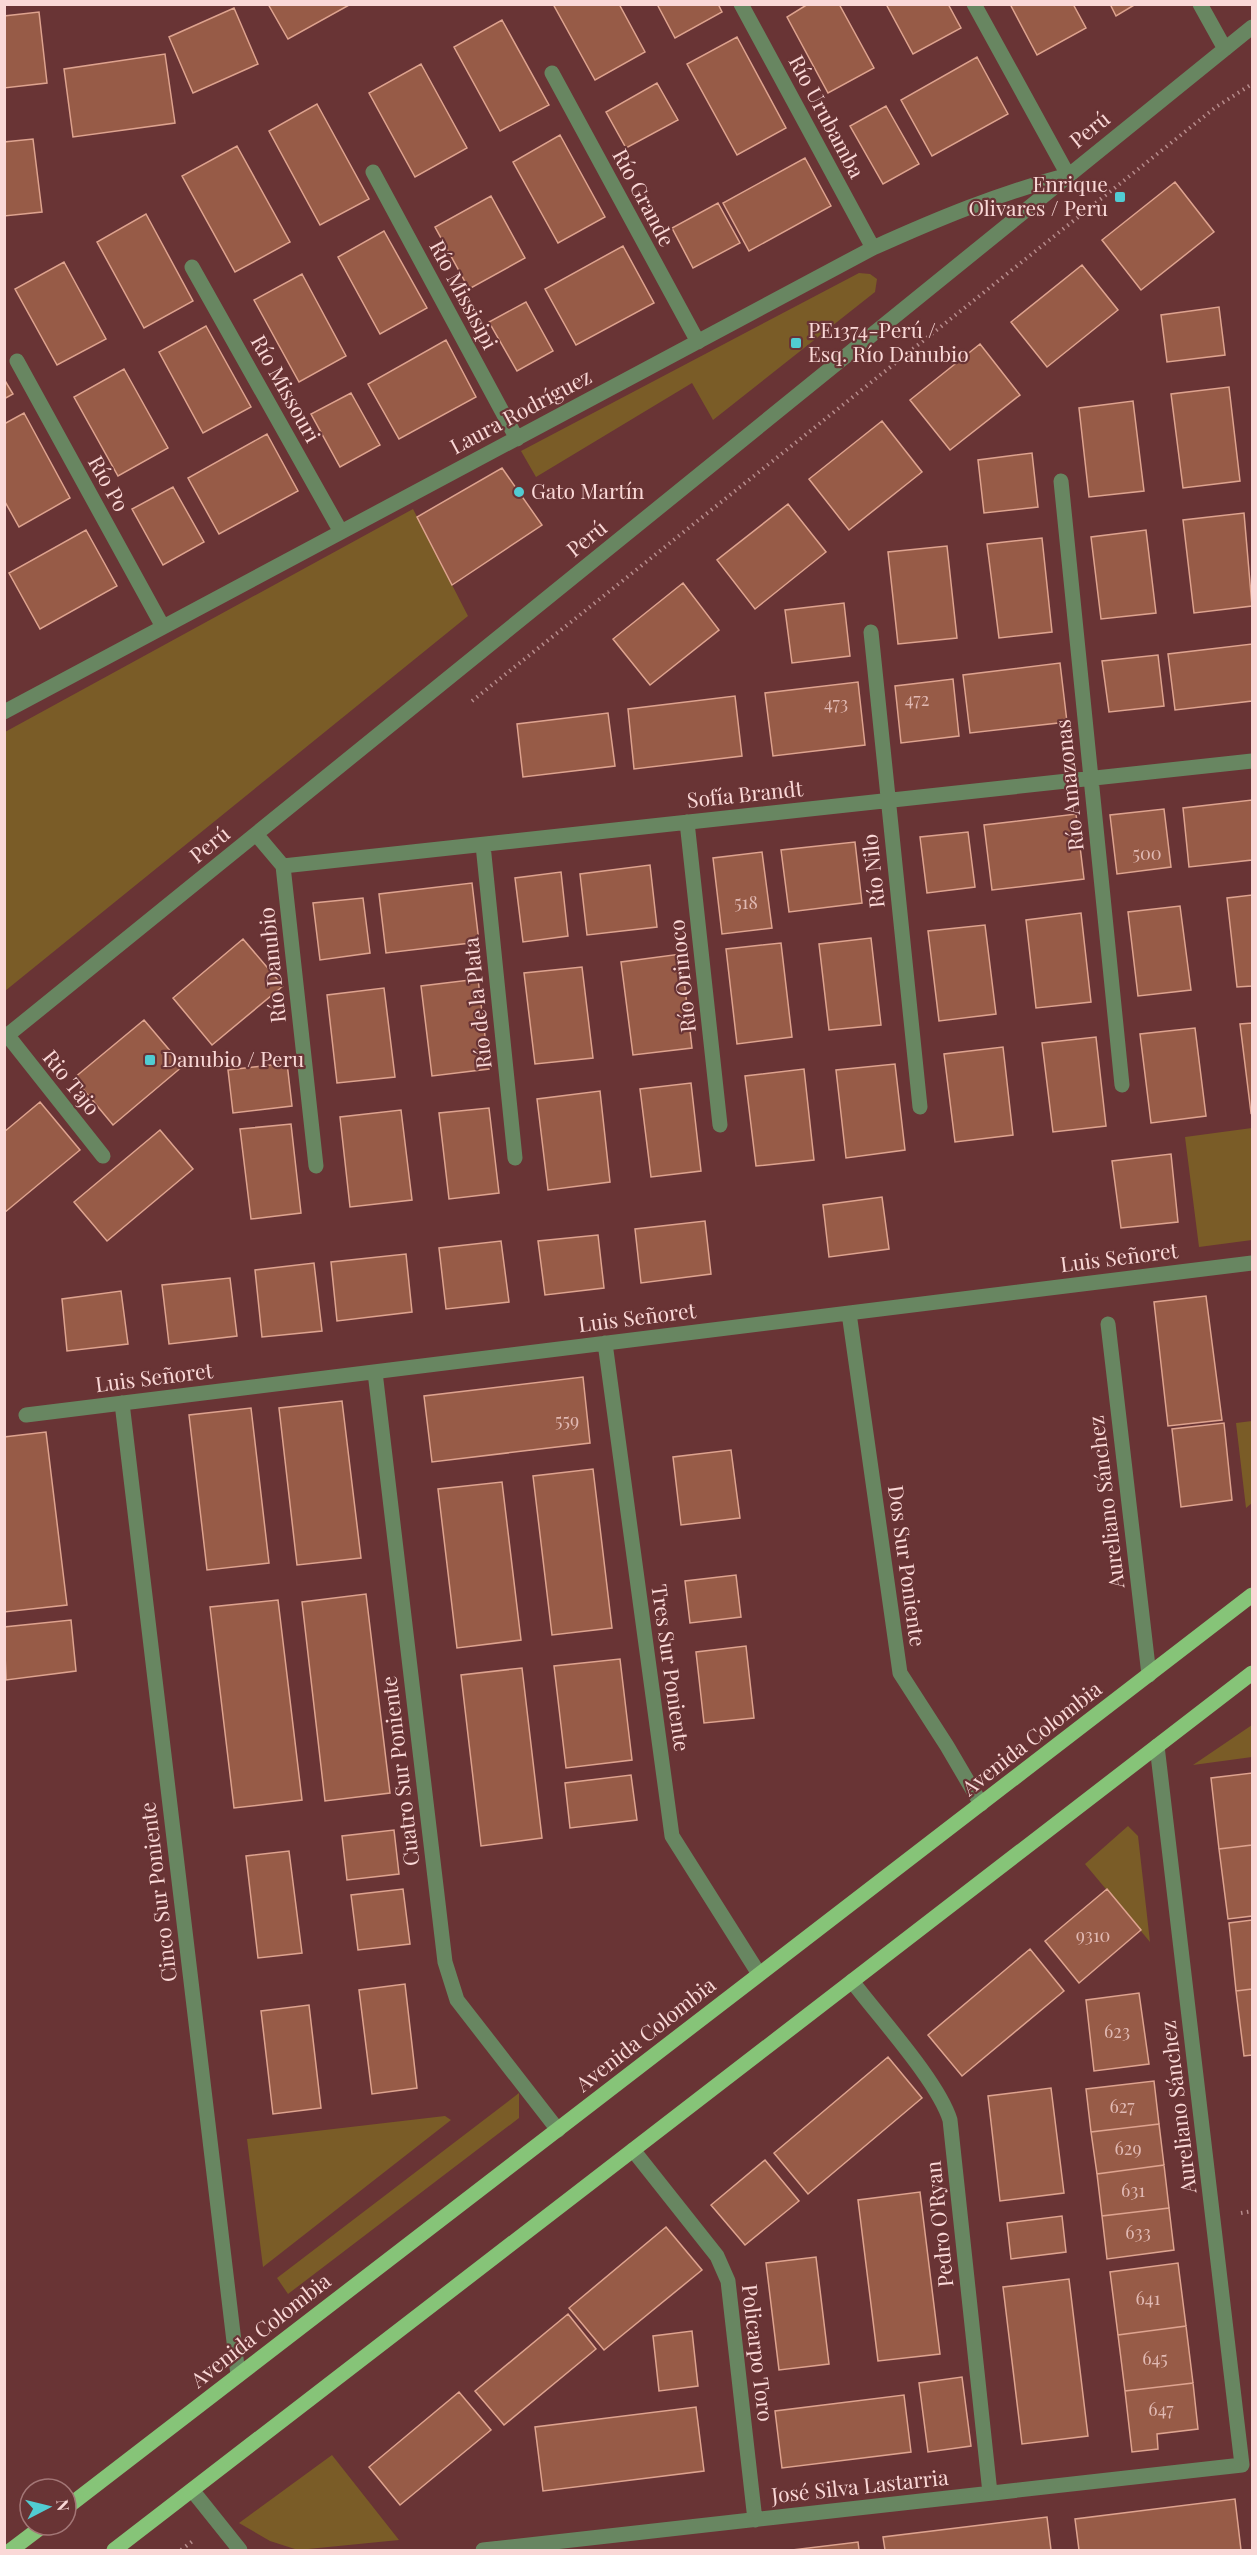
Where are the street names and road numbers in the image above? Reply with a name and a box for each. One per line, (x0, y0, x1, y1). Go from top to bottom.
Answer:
street label: Río Urubamba (784, 50, 872, 183)
street label: Perú (1063, 104, 1115, 153)
street label: Río Grande (607, 143, 682, 251)
street label: Río Missisipi (424, 235, 505, 354)
street label: Río Missouri (246, 329, 328, 447)
street label: Laura Rodríguez (444, 361, 596, 459)
street label: Río Po (83, 450, 137, 516)
street label: Perú (560, 513, 612, 562)
street label: Río Amazonas (1047, 718, 1089, 852)
street label: Sofía Brandt (685, 773, 805, 813)
street label: Perú (183, 819, 235, 868)
street label: Río Nilo (854, 833, 890, 910)
street label: Río Danubio (251, 906, 291, 1024)
street label: Río Orinoco (661, 918, 701, 1034)
street label: Río de la Plata (455, 936, 497, 1070)
street label: Rio Tajo (38, 1043, 107, 1120)
street label: Luis Señoret (1058, 1235, 1180, 1277)
street label: Luis Señoret (576, 1295, 698, 1337)
street label: Luis Señoret (93, 1355, 215, 1397)
street label: Aureliano Sánchez (1081, 1414, 1130, 1591)
street label: Dos Sur Poniente (883, 1483, 933, 1648)
street label: Tres Sur Poniente (646, 1582, 698, 1753)
street label: Avenida Colombia (954, 1674, 1107, 1802)
street label: Cuatro Sur Poniente (373, 1675, 425, 1868)
street label: Cinco Sur Poniente (132, 1801, 182, 1984)
street label: Avenida Colombia (568, 1970, 721, 2098)
street label: Aureliano Sánchez (1153, 2019, 1202, 2196)
street label: Pedro O'Ryan (917, 2159, 959, 2289)
street label: Avenida Colombia (183, 2266, 336, 2394)
street label: Policarpo Toro (737, 2283, 781, 2423)
street label: José Silva Lastarria (769, 2462, 950, 2508)

